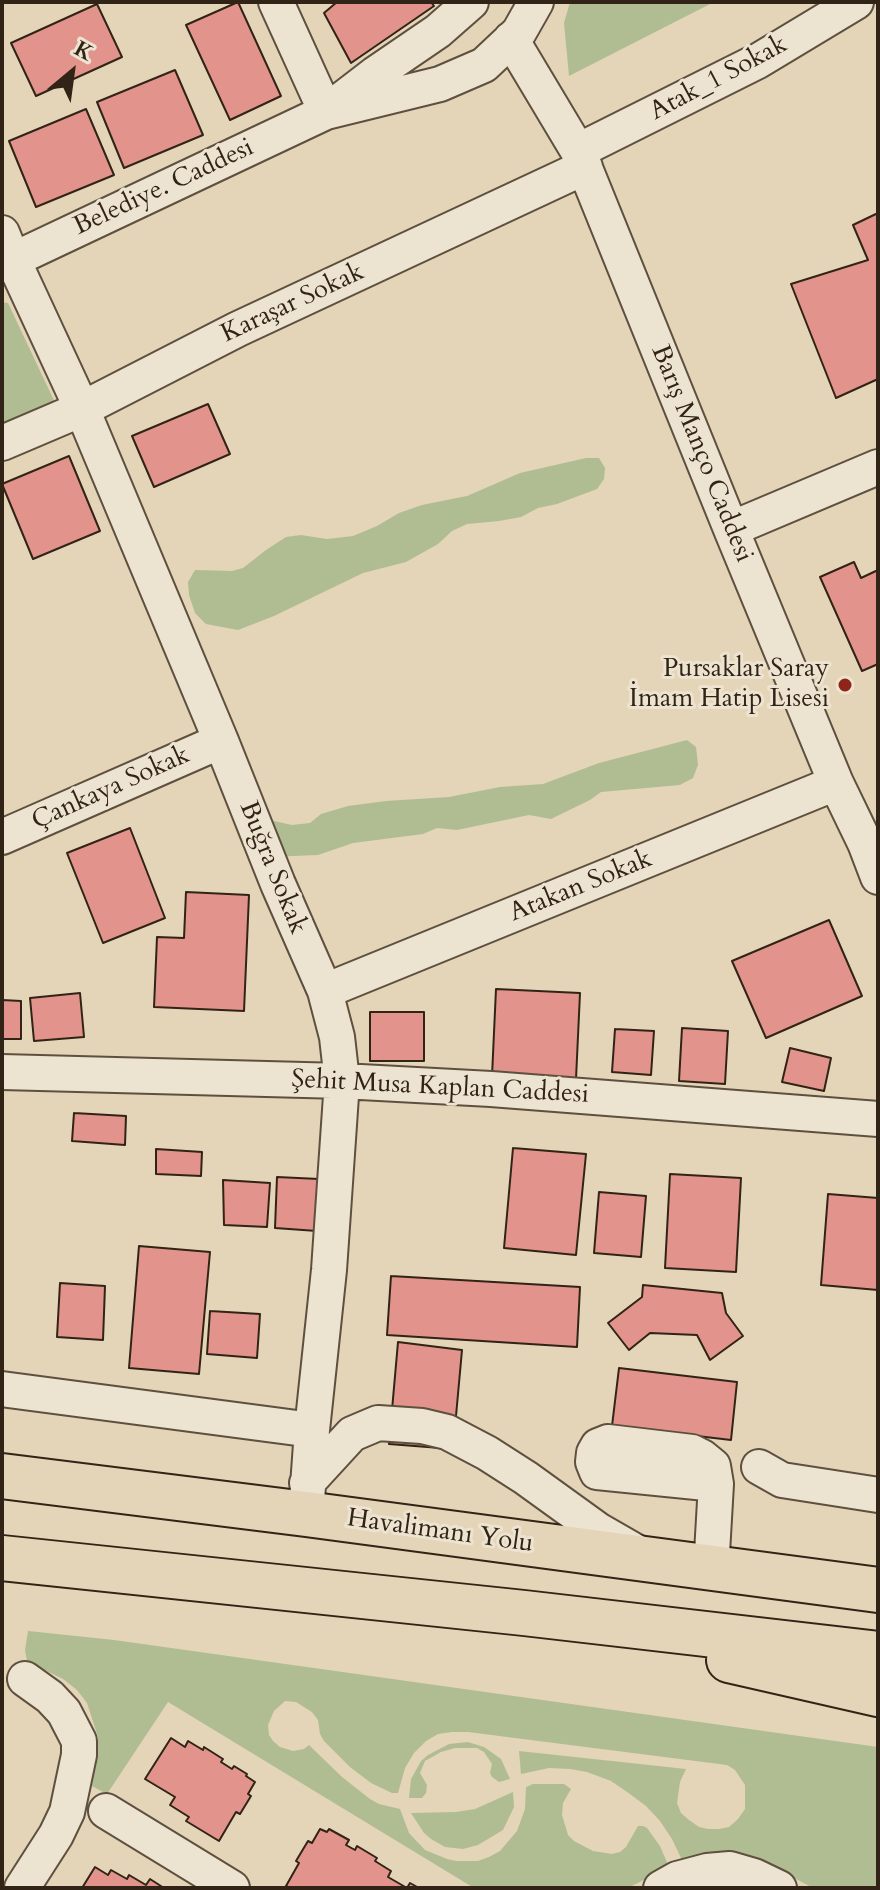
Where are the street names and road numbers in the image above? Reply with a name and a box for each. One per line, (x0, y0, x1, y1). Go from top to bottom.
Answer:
street label: Atak_1 Sokak (645, 30, 793, 128)
street label: Belediye. Caddesi (69, 133, 259, 243)
street label: Karaşar Sokak (217, 257, 369, 351)
street label: Barış Manço Caddesi (643, 341, 759, 567)
street label: Çankaya Sokak (27, 740, 195, 838)
street label: Buğra Sokak (231, 797, 313, 939)
street label: Atakan Sokak (505, 844, 657, 930)
street label: Şehit Musa Kaplan Caddesi (290, 1065, 590, 1111)
street label: Havalimanı Yolu (345, 1503, 535, 1561)

